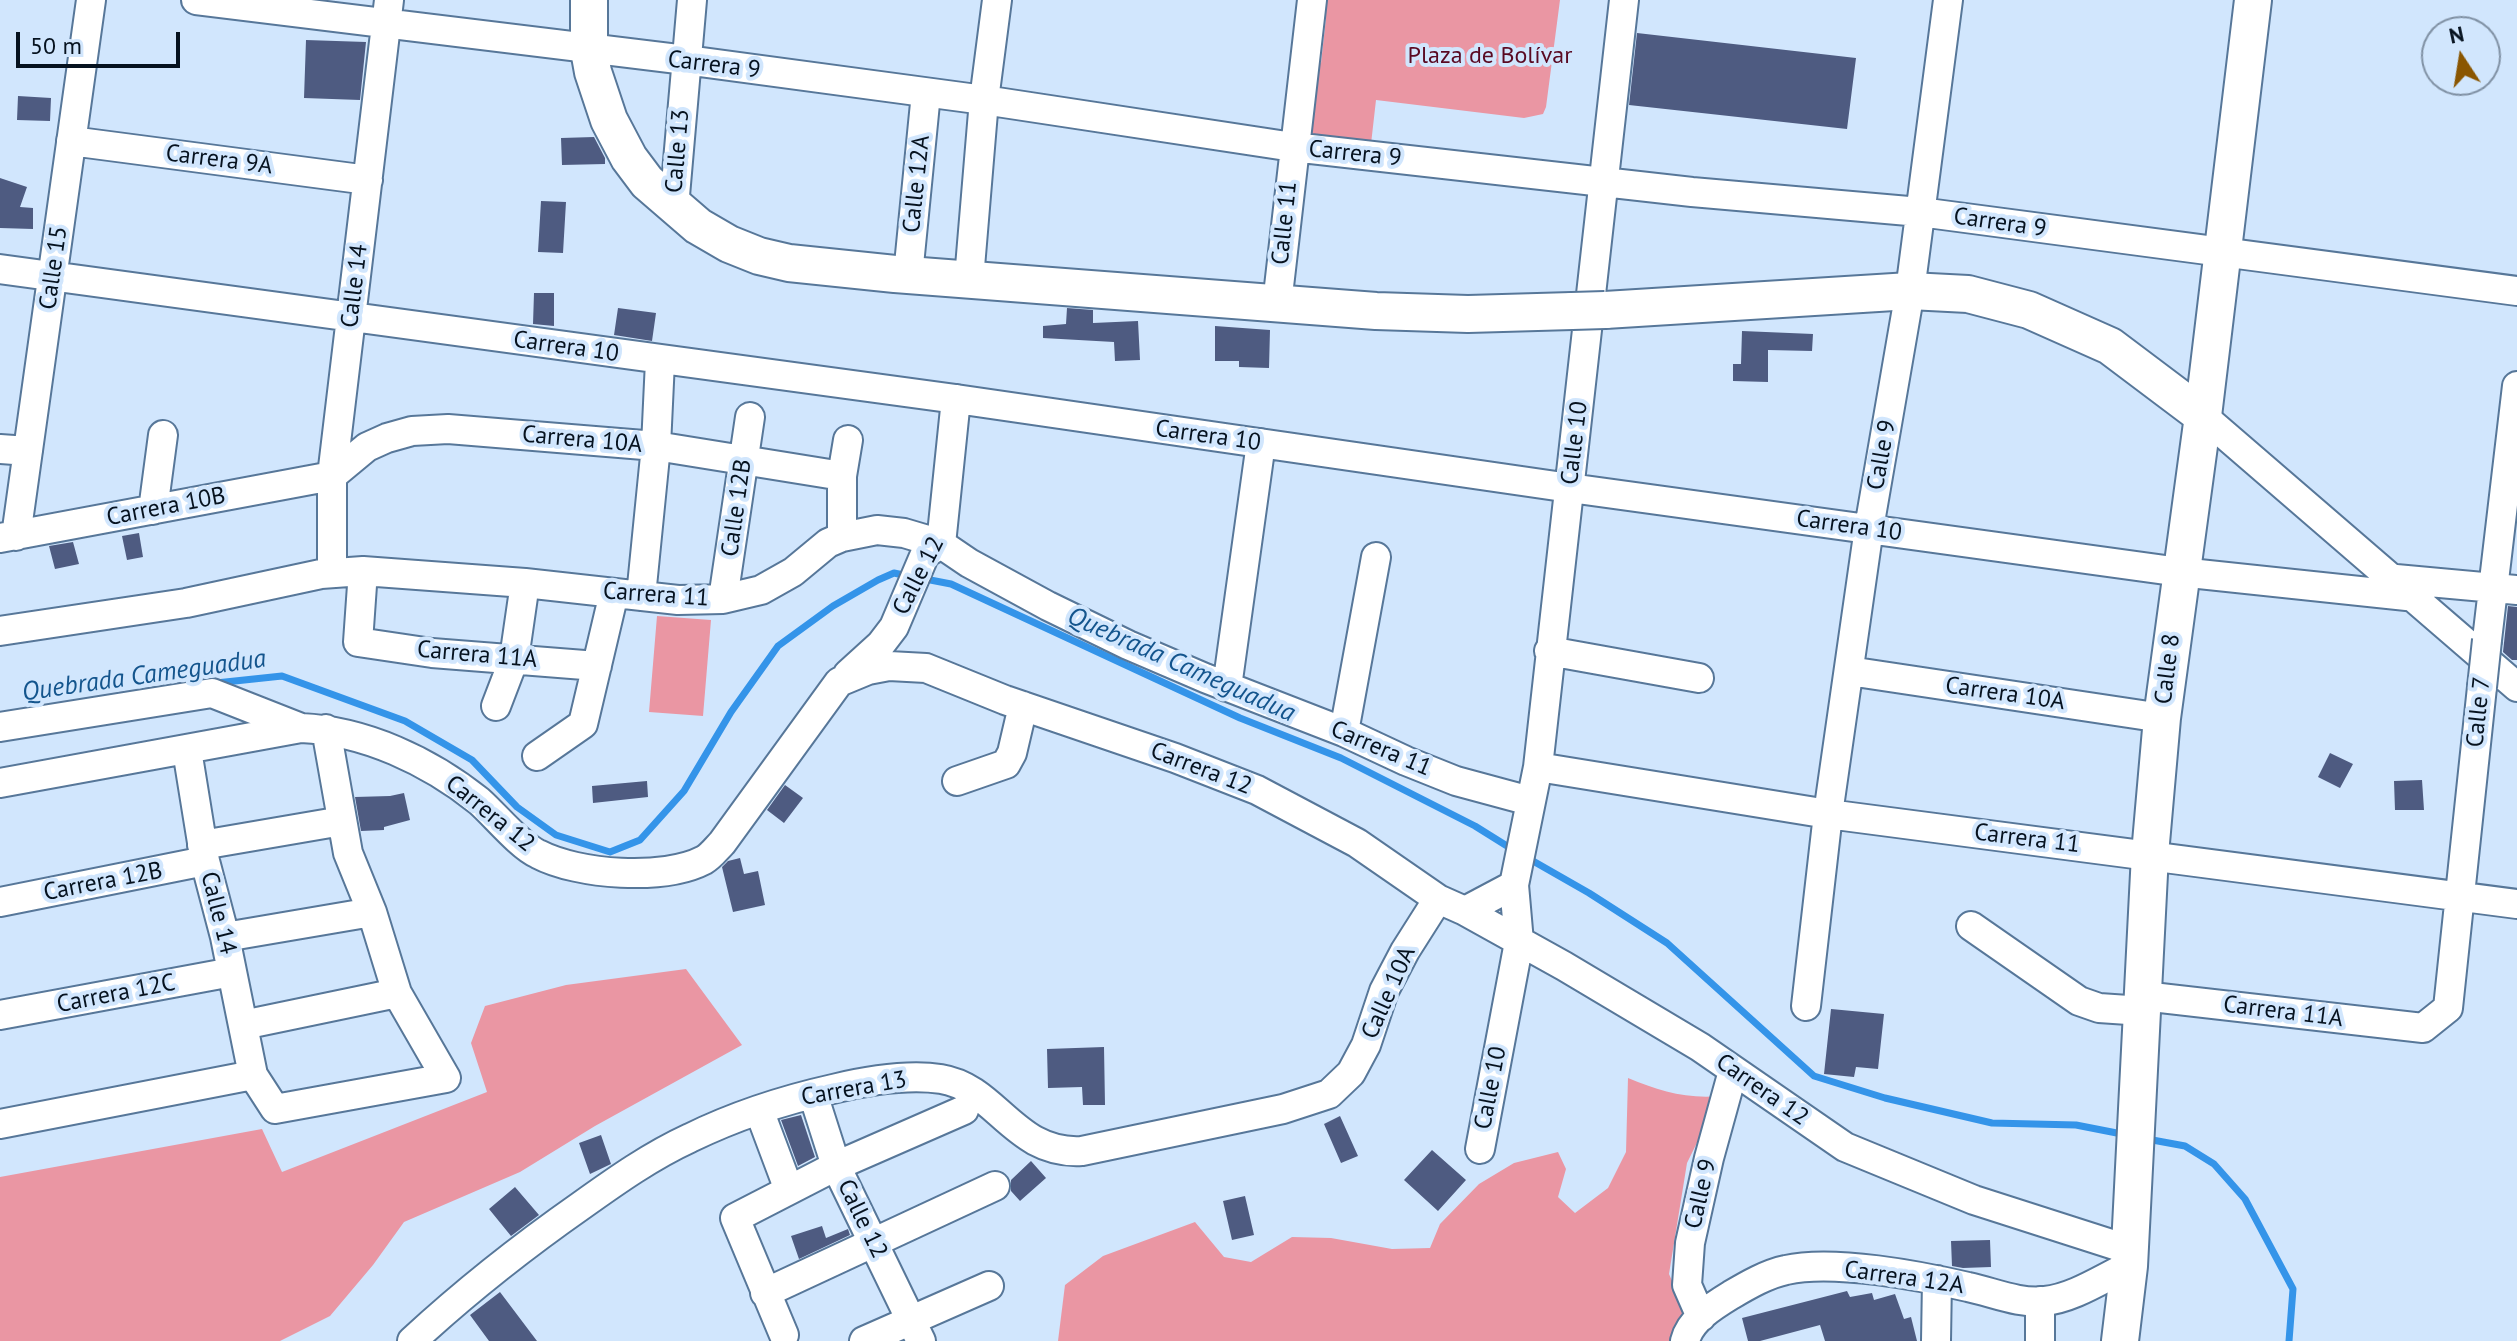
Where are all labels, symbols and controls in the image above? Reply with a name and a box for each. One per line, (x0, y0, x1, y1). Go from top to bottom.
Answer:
scale bar (20, 16, 184, 66)
north arrow (2421, 16, 2501, 96)
text: N (2446, 19, 2466, 50)
text: 50 m (30, 30, 82, 61)
park label: Plaza de Bolívar (1408, 42, 1572, 70)
street label: Carrera 9 (666, 45, 762, 85)
street label: Calle 13 (660, 108, 696, 194)
street label: Calle 12A (898, 134, 936, 234)
street label: Carrera 9 (1307, 135, 1403, 173)
street label: Carrera 9A (164, 139, 274, 181)
street label: Calle 11 (1266, 180, 1304, 266)
street label: Carrera 9 (1952, 202, 2048, 244)
street label: Calle 15 (34, 224, 74, 312)
street label: Calle 14 (336, 243, 374, 329)
street label: Carrera 10 (511, 325, 621, 369)
street label: Calle 10 (1556, 400, 1594, 486)
street label: Carrera 10 (1153, 414, 1263, 458)
street label: Calle 9 (1862, 418, 1902, 492)
street label: Carrera 10A (521, 420, 643, 460)
street label: Calle 12B (716, 457, 758, 559)
street label: Carrera 10B (104, 481, 228, 533)
street label: Carrera 10 (1794, 504, 1904, 548)
street label: Calle 12 (887, 532, 951, 620)
street label: Carrera 11 (602, 577, 710, 613)
water label: Quebrada Cameguadua (1062, 601, 1300, 729)
street label: Calle 8 (2149, 632, 2187, 706)
street label: Carrera 11A (416, 635, 538, 675)
water label: Quebrada Cameguadua (20, 643, 268, 709)
street label: Carrera 10A (1943, 671, 2067, 717)
street label: Calle 7 (2461, 675, 2497, 749)
street label: Carrera 11 (1326, 715, 1436, 783)
street label: Carrera 12 (1146, 737, 1256, 801)
street label: Carrera 12 (440, 769, 540, 859)
street label: Carrera 11 (1972, 818, 2082, 860)
street label: Carrera 12B (41, 856, 165, 908)
street label: Calle 14 (194, 869, 242, 957)
street label: Calle 10A (1356, 942, 1422, 1044)
street label: Carrera 12C (54, 968, 178, 1020)
street label: Carrera 11A (2222, 990, 2344, 1034)
street label: Calle 10 (1469, 1044, 1513, 1132)
street label: Carrera 12 (1710, 1048, 1814, 1132)
street label: Carrera 13 (799, 1066, 909, 1112)
street label: Calle 9 (1679, 1156, 1723, 1232)
street label: Calle 12 (831, 1175, 893, 1263)
street label: Carrera 12A (1842, 1255, 1966, 1301)

